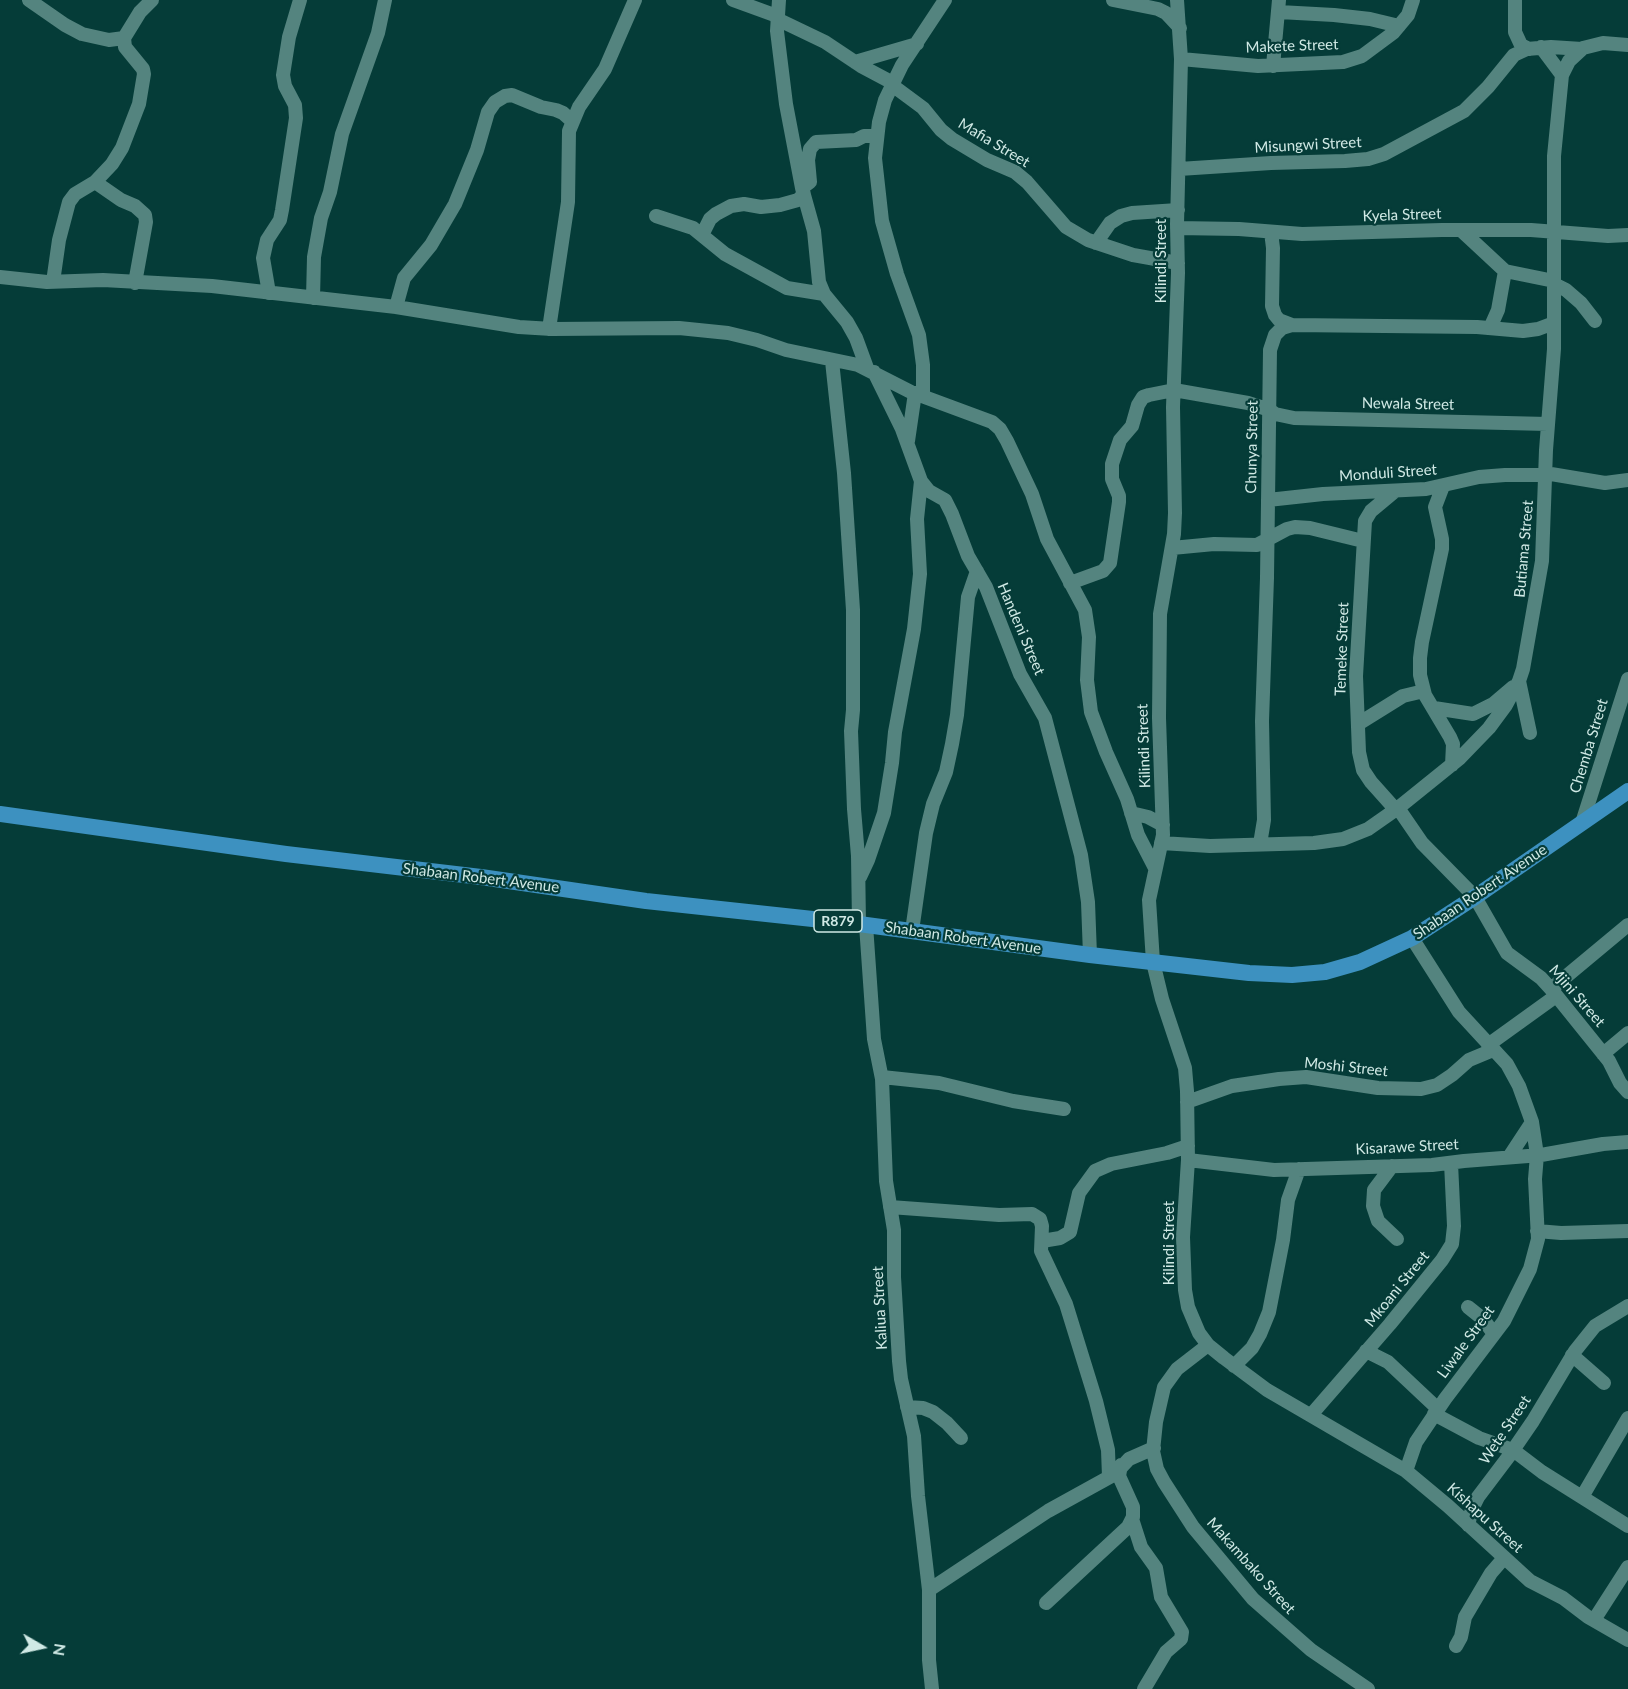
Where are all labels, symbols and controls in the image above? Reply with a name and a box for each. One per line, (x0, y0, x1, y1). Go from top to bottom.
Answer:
street label: Makete Street (1245, 35, 1339, 57)
street label: Mafia Street (955, 115, 1033, 171)
street label: Misungwi Street (1254, 133, 1362, 157)
street label: Kyela Street (1362, 205, 1442, 225)
street label: Kilindi Street (1152, 219, 1170, 303)
street label: Newala Street (1362, 394, 1454, 414)
street label: Chunya Street (1242, 400, 1262, 494)
street label: Monduli Street (1339, 461, 1437, 485)
street label: Butiama Street (1511, 500, 1537, 598)
street label: Handeni Street (993, 580, 1049, 678)
street label: Temeke Street (1331, 602, 1353, 696)
street label: Chemba Street (1566, 697, 1612, 795)
street label: Kilindi Street (1134, 704, 1154, 788)
street label: Shabaan Robert Avenue (1410, 841, 1550, 943)
street label: Shabaan Robert Avenue (402, 859, 560, 897)
road number: R879 (814, 910, 862, 932)
street label: Shabaan Robert Avenue (884, 918, 1042, 958)
street label: Mjini Street (1545, 961, 1609, 1031)
street label: Moshi Street (1303, 1054, 1389, 1080)
street label: Kisarawe Street (1355, 1135, 1459, 1159)
street label: Kilindi Street (1160, 1201, 1178, 1285)
street label: Mkoani Street (1361, 1247, 1433, 1331)
street label: Kaliua Street (869, 1266, 891, 1350)
street label: Liwale Street (1434, 1302, 1498, 1382)
street label: Wete Street (1475, 1392, 1535, 1468)
street label: Kishapu Street (1443, 1479, 1527, 1557)
street label: Makambako Street (1203, 1514, 1299, 1618)
north arrow (12, 1617, 72, 1677)
text: N (50, 1642, 71, 1657)

